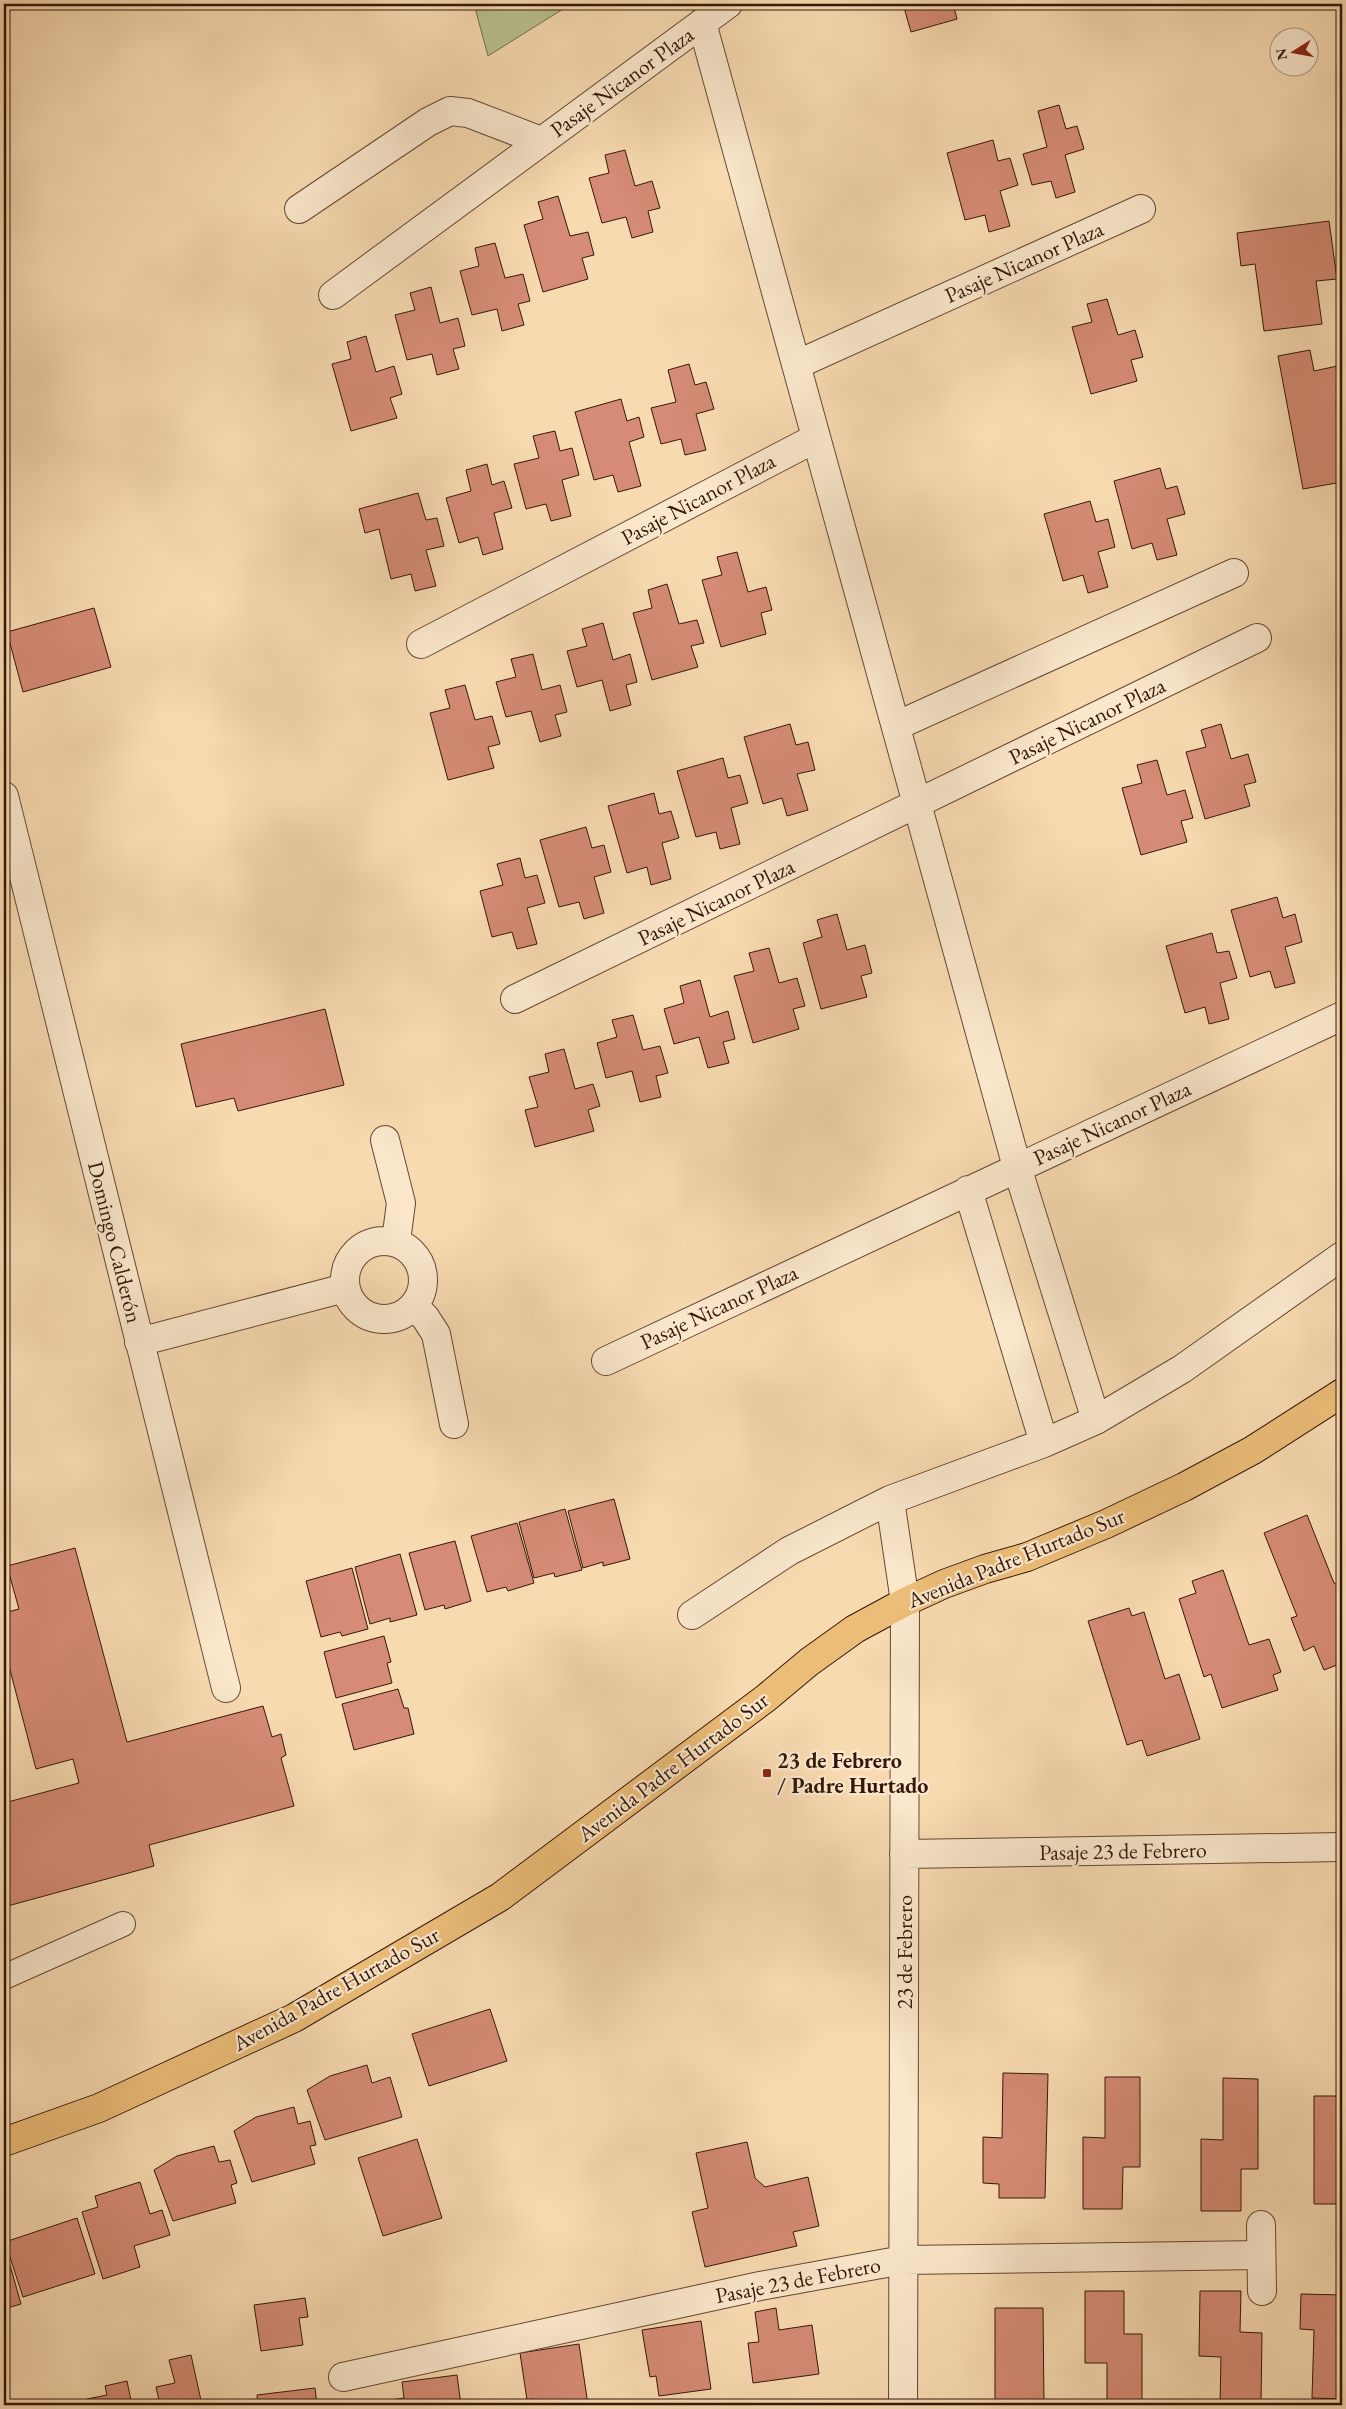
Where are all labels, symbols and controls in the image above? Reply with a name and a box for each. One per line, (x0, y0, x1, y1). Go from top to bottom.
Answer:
street label: Pasaje Nicanor Plaza (544, 20, 700, 144)
north arrow (1268, 28, 1318, 78)
text: N (1271, 47, 1291, 62)
street label: Pasaje Nicanor Plaza (940, 214, 1108, 310)
street label: Pasaje Nicanor Plaza (616, 446, 780, 552)
street label: Pasaje Nicanor Plaza (1004, 670, 1170, 771)
street label: Pasaje Nicanor Plaza (633, 851, 799, 952)
street label: Pasaje Nicanor Plaza (1028, 1074, 1196, 1172)
street label: Domingo Calderón (81, 1158, 149, 1326)
street label: Pasaje Nicanor Plaza (635, 1258, 803, 1356)
street label: Avenida Padre Hurtado Sur (902, 1501, 1130, 1615)
street label: Avenida Padre Hurtado Sur (571, 1685, 775, 1849)
place label: 23 de Febrero / Padre Hurtado (777, 1746, 928, 1800)
marker: 23 de Febrero / Padre Hurtado (761, 1767, 773, 1779)
street label: Pasaje 23 de Febrero (1039, 1835, 1207, 1867)
street label: 23 de Febrero (890, 1895, 919, 2009)
street label: Avenida Padre Hurtado Sur (227, 1920, 445, 2058)
street label: Pasaje 23 de Febrero (713, 2250, 883, 2310)

